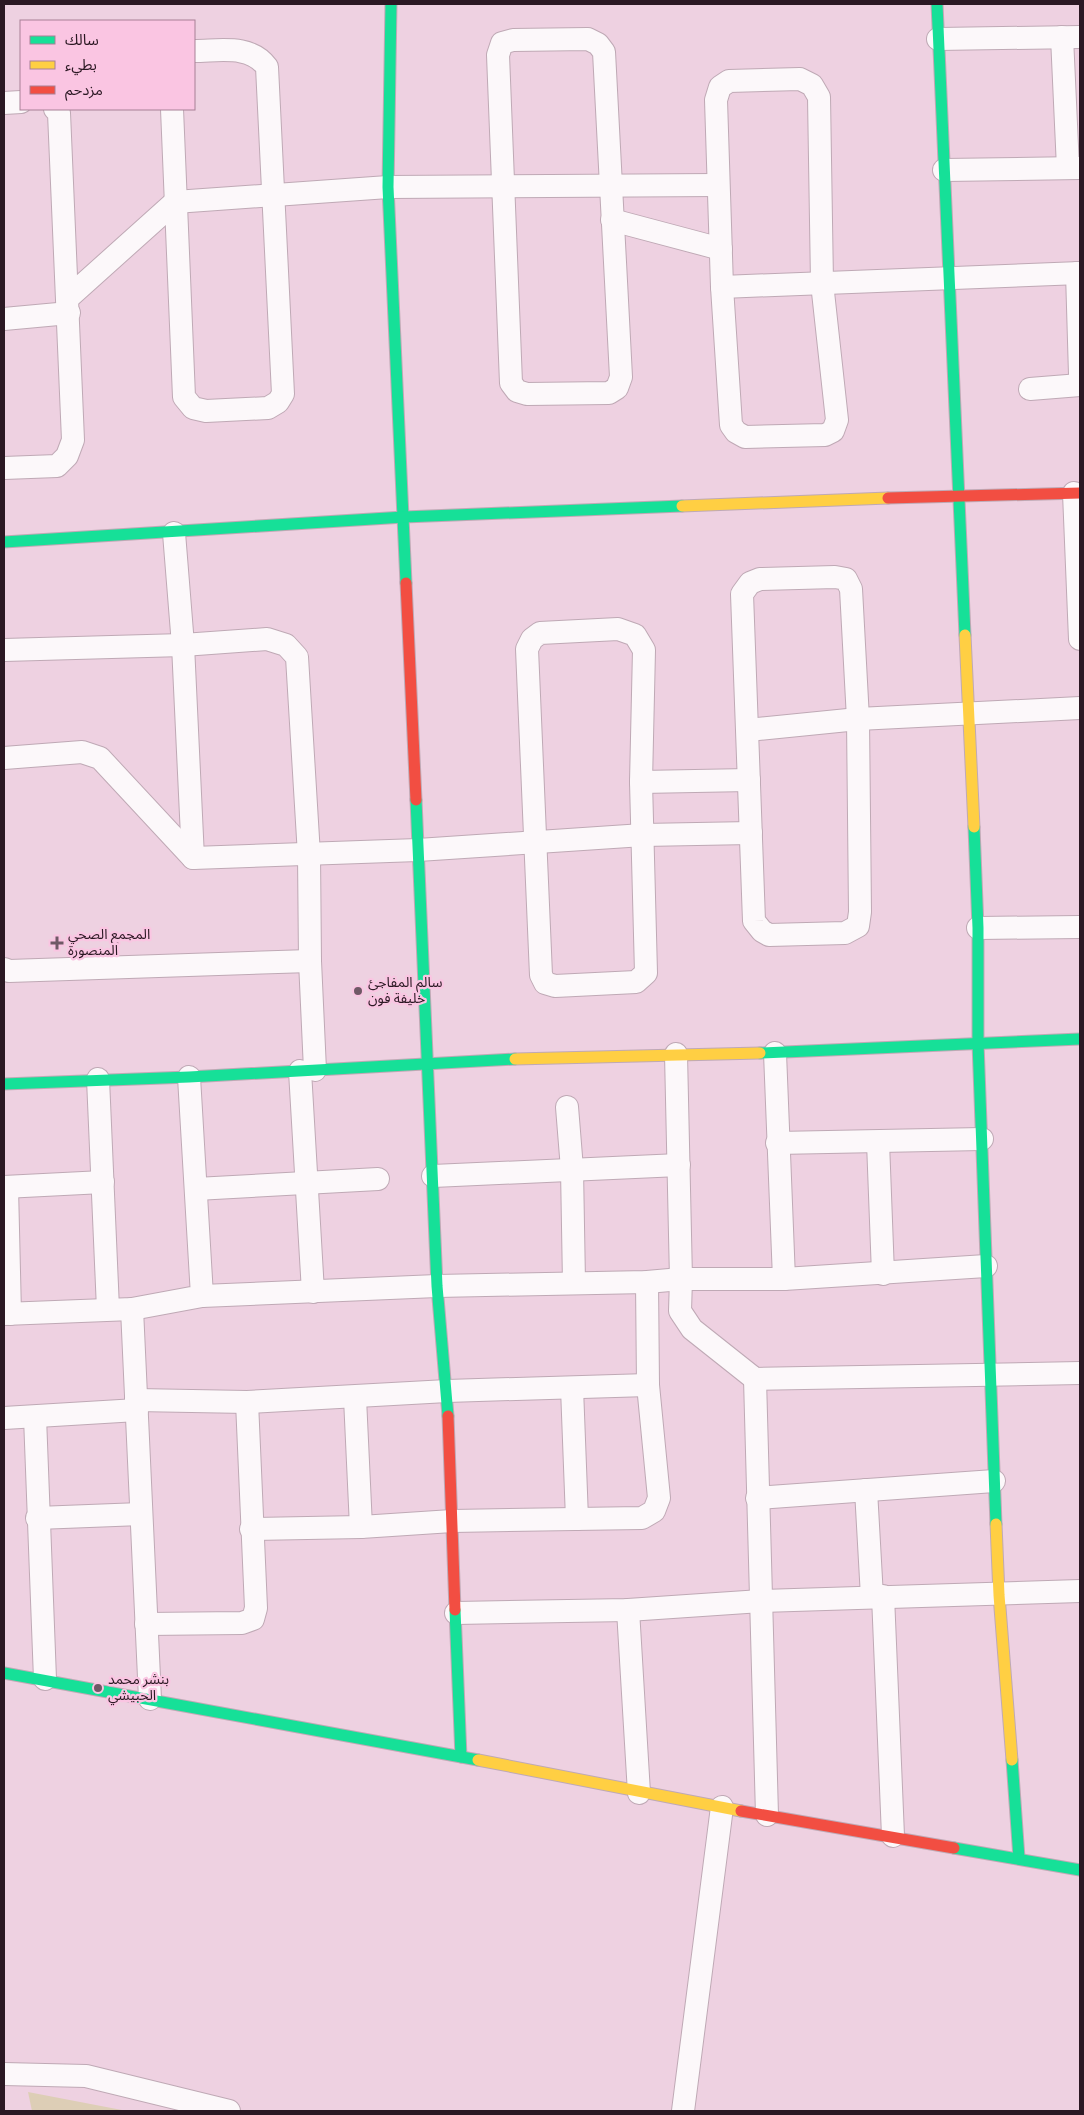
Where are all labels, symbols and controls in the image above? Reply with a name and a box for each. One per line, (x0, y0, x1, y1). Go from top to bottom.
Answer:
legend (20, 20, 195, 110)
text: سالك (65, 32, 99, 51)
text: بطيء (65, 57, 97, 76)
text: مزدحم (65, 82, 103, 101)
place label: المجمع الصحي المنصورة (68, 927, 150, 960)
marker: المجمع الصحي المنصورة (50, 936, 64, 950)
place label: سالم المفاجئ خليفة فون (368, 975, 442, 1008)
marker: سالم المفاجئ خليفة فون (352, 985, 364, 997)
place label: بنشر محمد الحبيشي (108, 1672, 169, 1706)
marker: بنشر محمد الحبيشي (92, 1682, 104, 1694)

